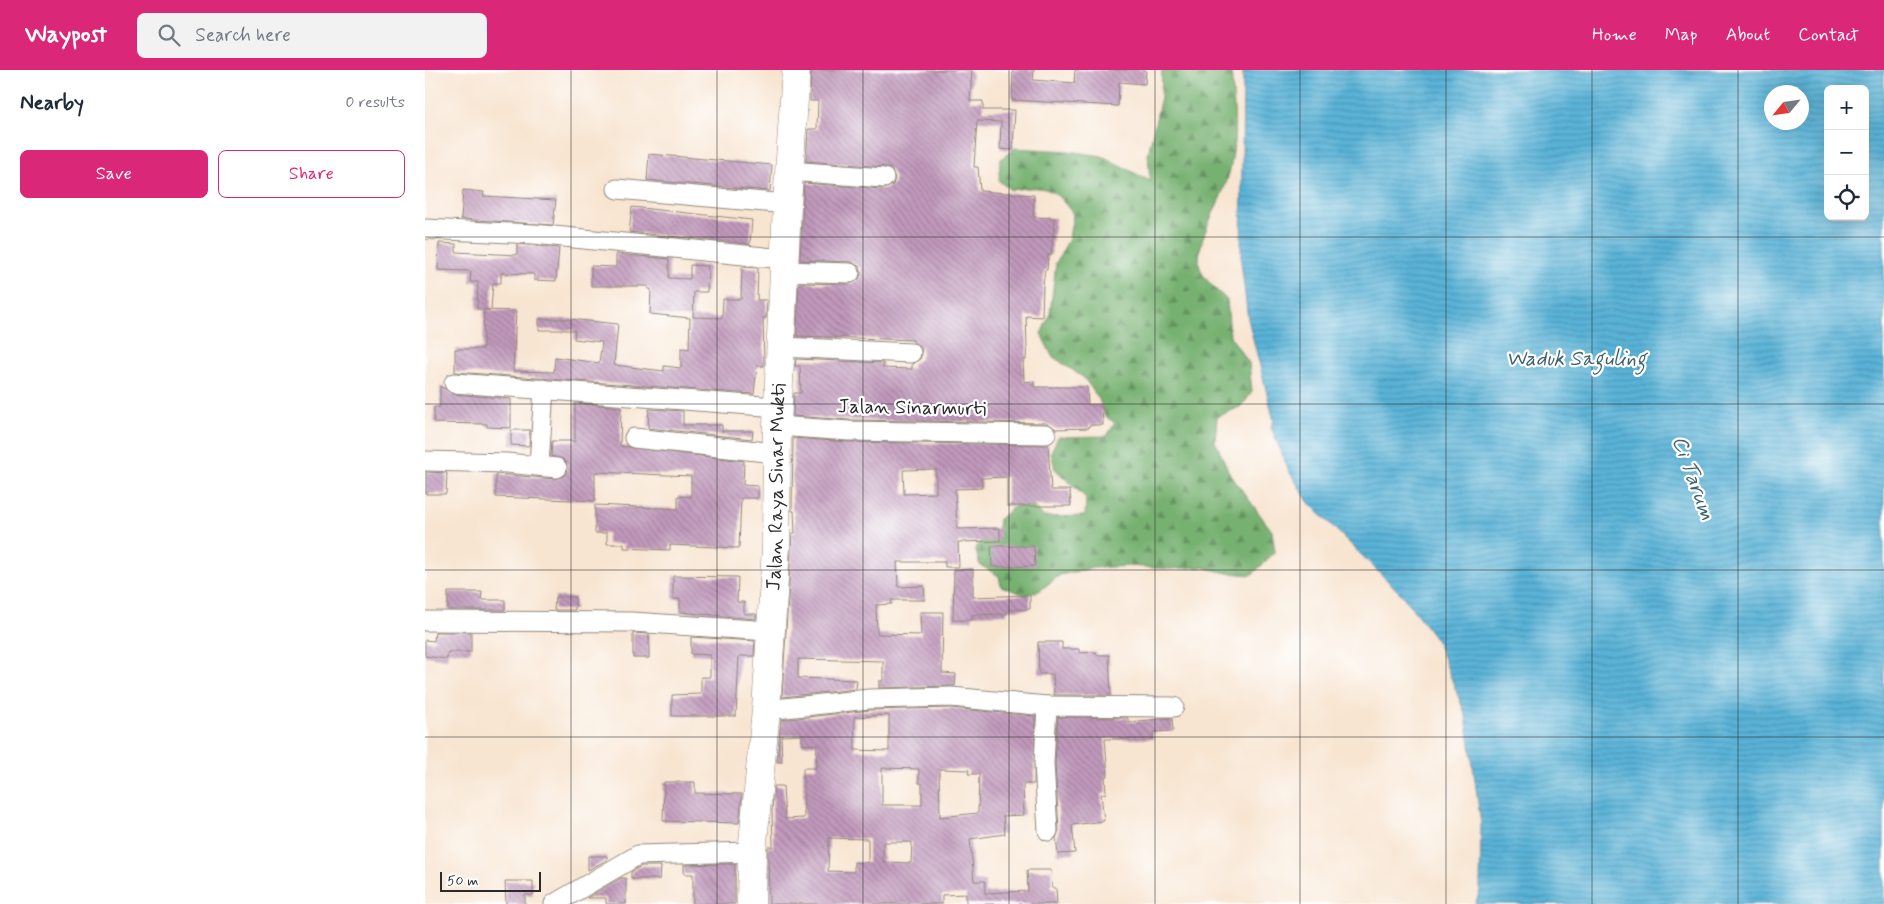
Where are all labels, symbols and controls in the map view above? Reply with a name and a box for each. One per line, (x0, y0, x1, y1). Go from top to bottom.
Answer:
search box (137, 13, 487, 58)
text: Waypost (25, 20, 107, 51)
icon: search (155, 21, 183, 49)
text: Search here (195, 23, 291, 48)
text: Home (1592, 23, 1637, 47)
text: Map (1665, 23, 1698, 47)
text: About (1726, 23, 1770, 47)
text: Contact (1798, 23, 1859, 47)
north arrow (1764, 85, 1809, 130)
map controls (1824, 85, 1869, 220)
button: + (1824, 85, 1869, 130)
text: Nearby (20, 89, 84, 117)
text: 0 results (345, 92, 405, 113)
button: − (1824, 130, 1869, 175)
button: Save (20, 150, 208, 198)
button: Share (218, 150, 405, 198)
button: locate (1824, 175, 1869, 220)
water label: Waduk Saguling (1506, 345, 1648, 375)
street label: Jalan Raya Sinar Mukti (760, 383, 792, 591)
street label: Jalan Sinarmurti (837, 393, 987, 423)
water label: Ci Tarum (1665, 432, 1721, 524)
scale bar (440, 869, 541, 892)
text: 50 m (447, 872, 478, 890)

